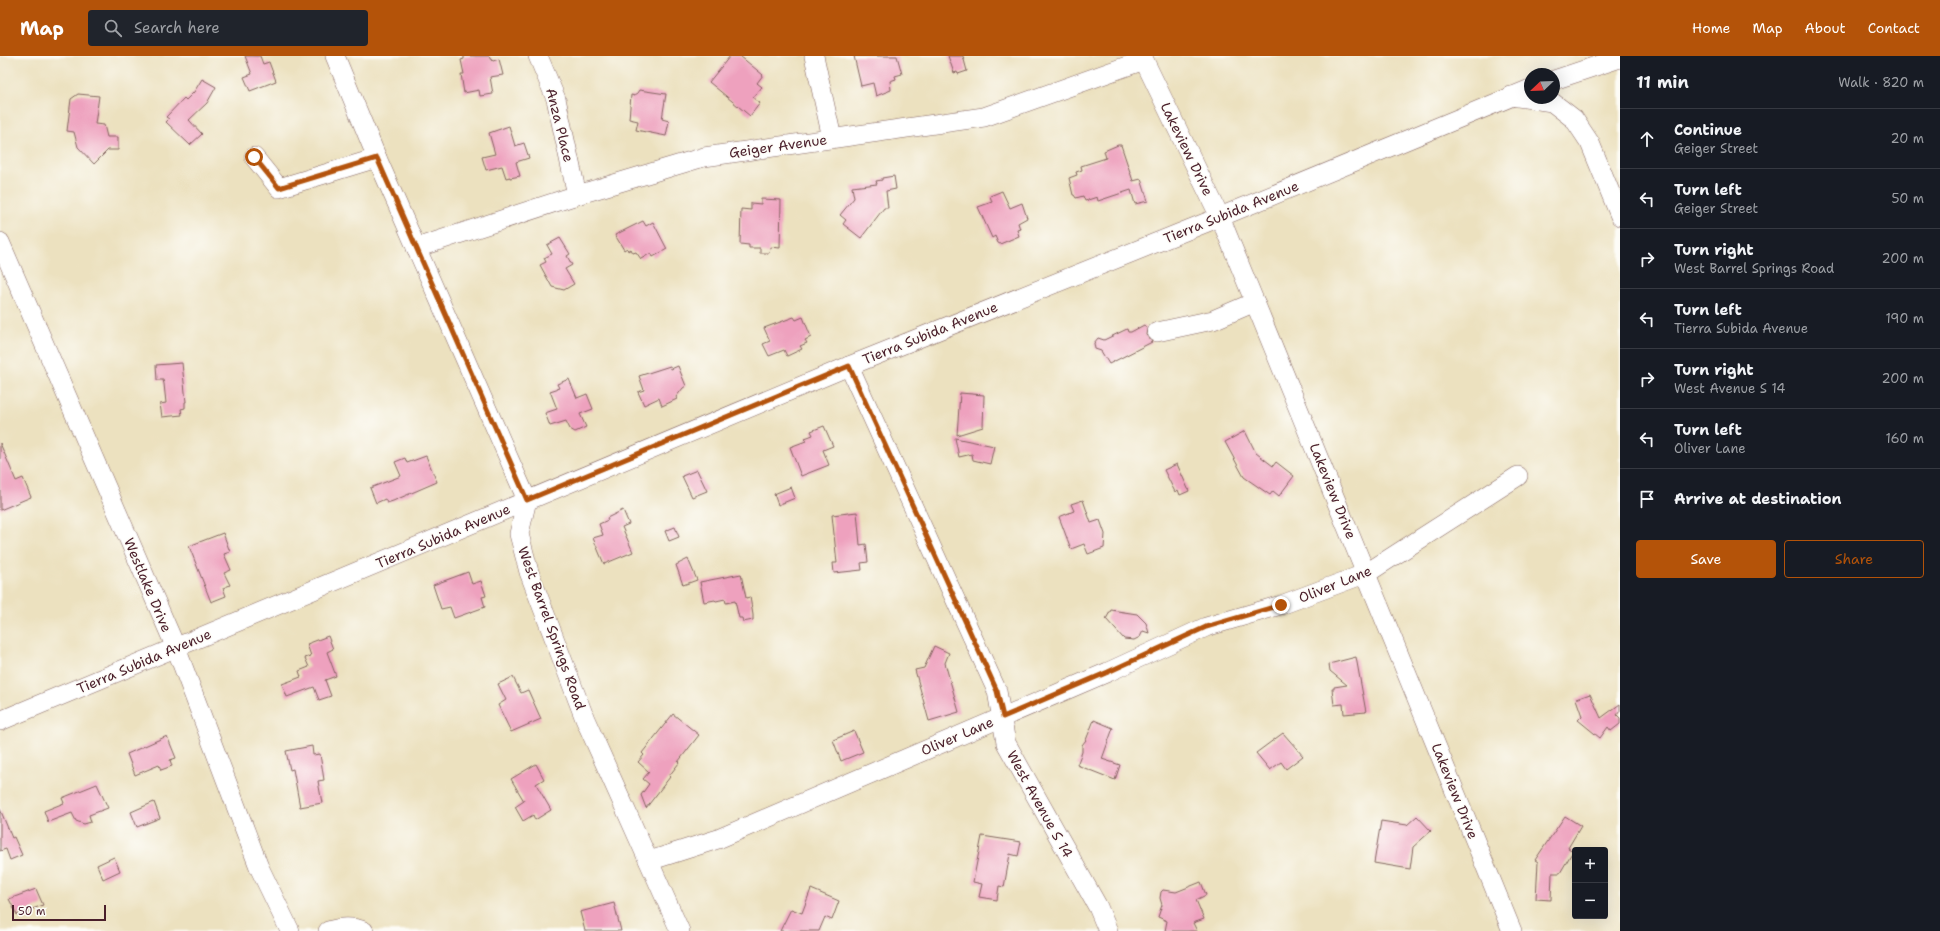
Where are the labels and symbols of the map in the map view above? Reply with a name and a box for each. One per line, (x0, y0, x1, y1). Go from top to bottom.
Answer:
north arrow (1524, 68, 1560, 104)
street label: Anza Place (542, 86, 578, 164)
street label: Lakeview Drive (1157, 99, 1217, 199)
street label: Geiger Avenue (728, 130, 828, 162)
route start (245, 148, 263, 166)
street label: Tierra Subida Avenue (1161, 177, 1301, 247)
street label: Tierra Subida Avenue (860, 298, 1000, 368)
street label: Lakeview Drive (1306, 441, 1360, 542)
street label: Tierra Subida Avenue (373, 499, 513, 572)
street label: Westlake Drive (120, 535, 176, 635)
street label: West Barrel Springs Road (514, 544, 590, 712)
street label: Oliver Lane (1296, 561, 1374, 607)
route end (1272, 596, 1290, 614)
street label: Tierra Subida Avenue (74, 624, 214, 697)
street label: Oliver Lane (918, 713, 996, 759)
street label: Lakeview Drive (1428, 741, 1482, 842)
street label: West Avenue S 14 (1003, 747, 1077, 861)
scale bar (12, 903, 106, 922)

